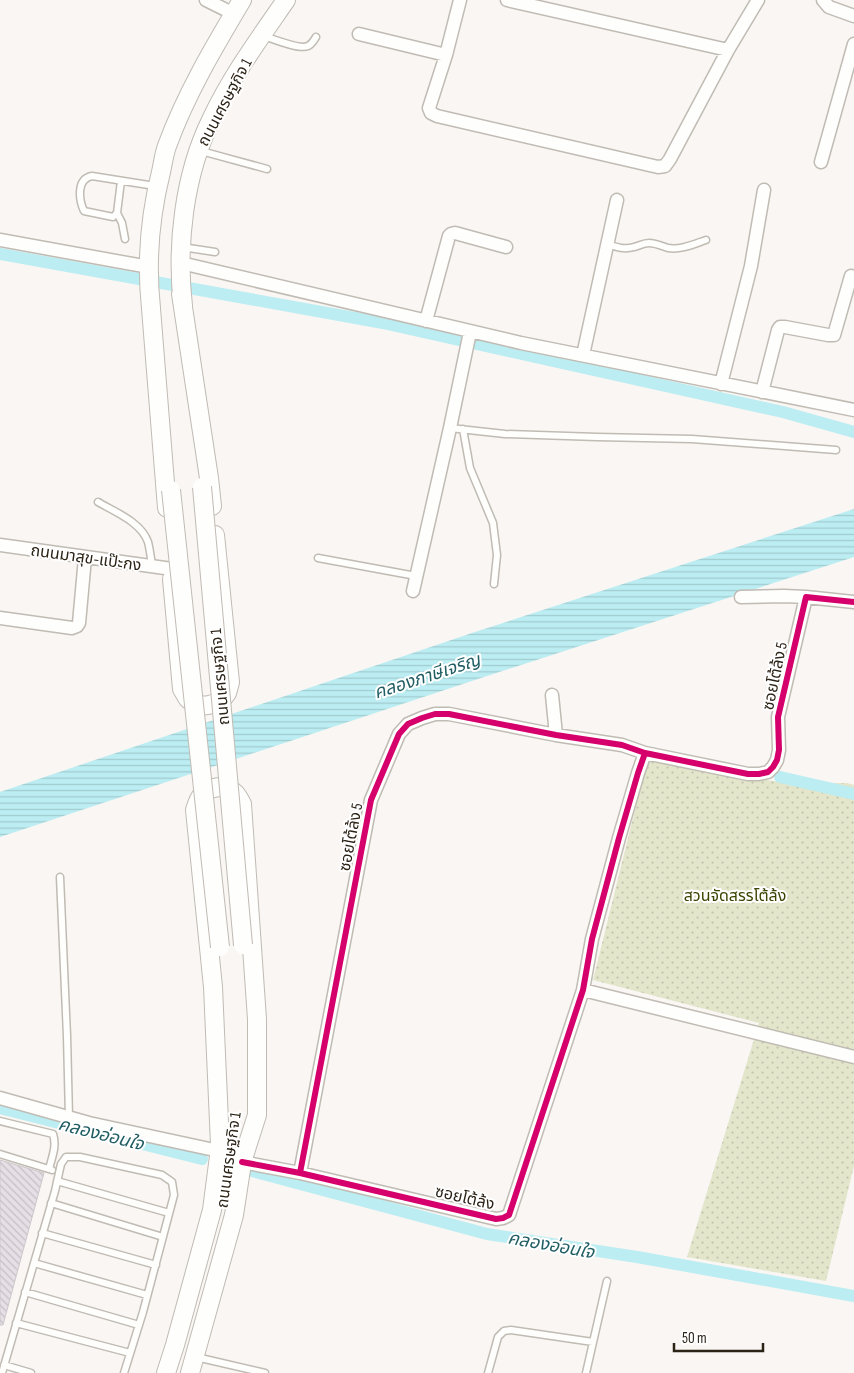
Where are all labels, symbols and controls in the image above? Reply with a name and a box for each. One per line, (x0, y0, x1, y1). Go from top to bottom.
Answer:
street label: ถนนเศรษฐกิจ 1 (194, 55, 257, 150)
street label: ถนนมาสุข-แป๊ะกง (29, 541, 142, 576)
street label: ถนนเศรษฐกิจ 1 (207, 627, 234, 726)
street label: ซอยโต้ล้ง 5 (759, 640, 792, 712)
water label: คลองภาษีเจริญ (371, 649, 485, 704)
street label: ซอยโต้ล้ง 5 (336, 802, 367, 873)
park label: สวนจัดสรรโต้ล้ง (684, 887, 786, 906)
street label: ถนนเศรษฐกิจ 1 (213, 1111, 246, 1210)
water label: คลองอ่อนใจ (56, 1114, 147, 1156)
street label: ซอยโต้ล้ง (433, 1182, 496, 1214)
water label: คลองอ่อนใจ (506, 1228, 597, 1264)
scale bar (674, 1320, 763, 1352)
text: 50 m (682, 1329, 707, 1348)

